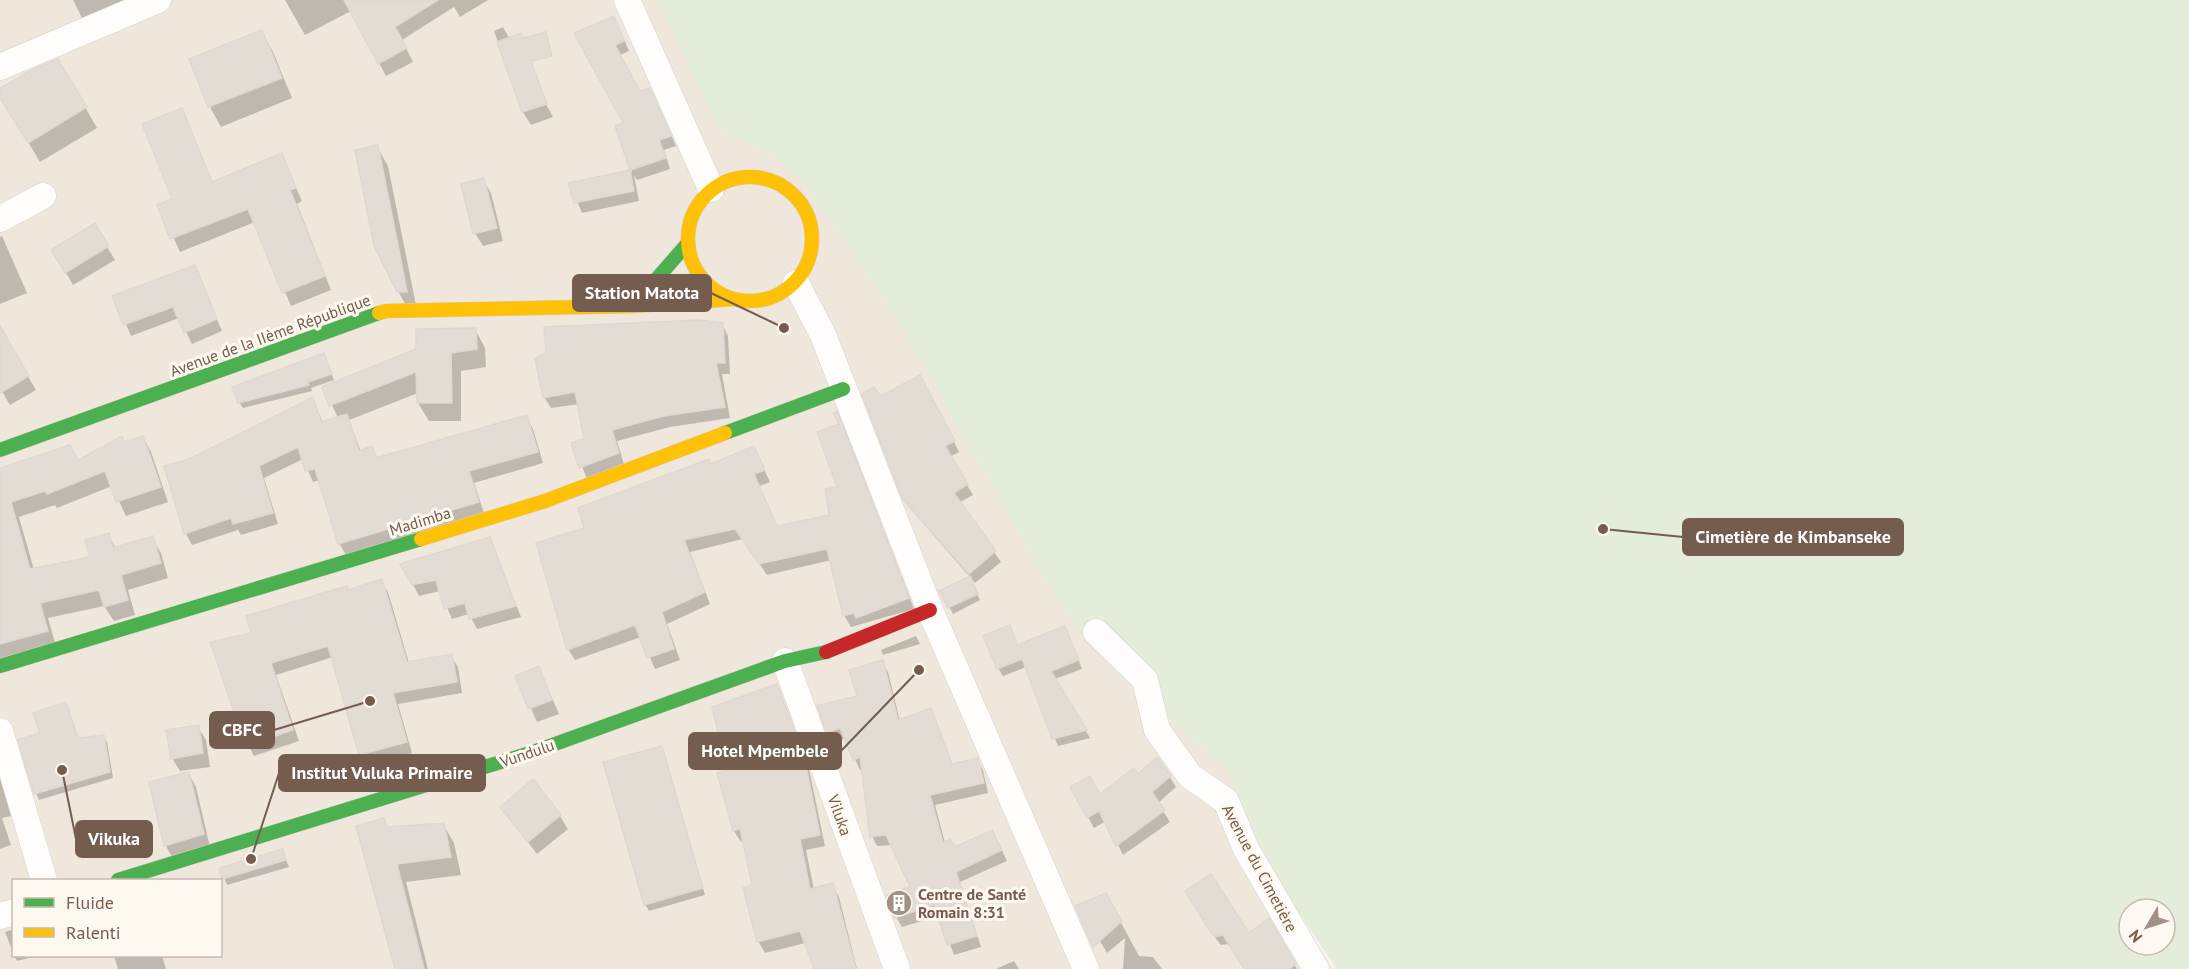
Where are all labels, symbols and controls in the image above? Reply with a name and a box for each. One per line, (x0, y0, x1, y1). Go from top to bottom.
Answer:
callout: Station Matota (573, 275, 711, 311)
text: Station Matota (585, 281, 699, 304)
street label: Avenue de la IIème République (167, 289, 373, 381)
street label: Madimba (387, 502, 453, 540)
callout: Cimetière de Kimbanseke (1683, 519, 1903, 555)
text: Cimetière de Kimbanseke (1695, 525, 1891, 548)
callout: CBFC (210, 712, 274, 748)
text: CBFC (222, 718, 262, 741)
callout: Hotel Mpembele (689, 733, 841, 769)
street label: Vundulu (496, 734, 557, 772)
text: Hotel Mpembele (701, 739, 829, 762)
callout: Institut Vuluka Primaire (279, 755, 485, 791)
text: Institut Vuluka Primaire (291, 761, 473, 784)
street label: Viluka (823, 791, 857, 838)
street label: Avenue du Cimetière (1218, 801, 1302, 935)
callout: Vikuka (76, 821, 152, 857)
text: Vikuka (87, 827, 140, 850)
legend (12, 879, 222, 957)
place label: Centre de Santé Romain 8:31 (918, 884, 1026, 922)
building icon: Centre de Santé Romain 8:31 (884, 888, 914, 918)
text: Fluide (66, 891, 114, 914)
north arrow (2117, 897, 2177, 957)
text: Ralenti (66, 921, 121, 944)
text: N (2124, 926, 2146, 947)

